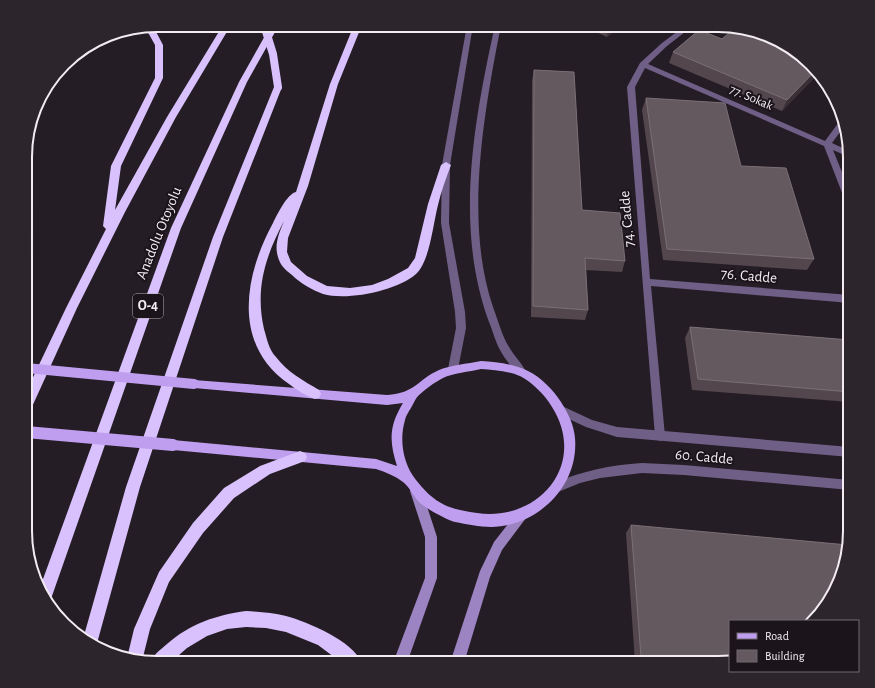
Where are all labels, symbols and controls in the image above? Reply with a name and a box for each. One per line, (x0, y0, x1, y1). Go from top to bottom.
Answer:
street label: 77. Sokak (727, 83, 775, 113)
street label: Anadolu Otoyolu (134, 184, 184, 281)
street label: 74. Cadde (617, 190, 637, 248)
street label: 76. Cadde (720, 266, 778, 286)
road number: O-4 (133, 294, 163, 318)
street label: 60. Cadde (674, 447, 734, 467)
legend (729, 620, 859, 672)
text: Road (765, 630, 789, 642)
text: Building (765, 650, 805, 662)

